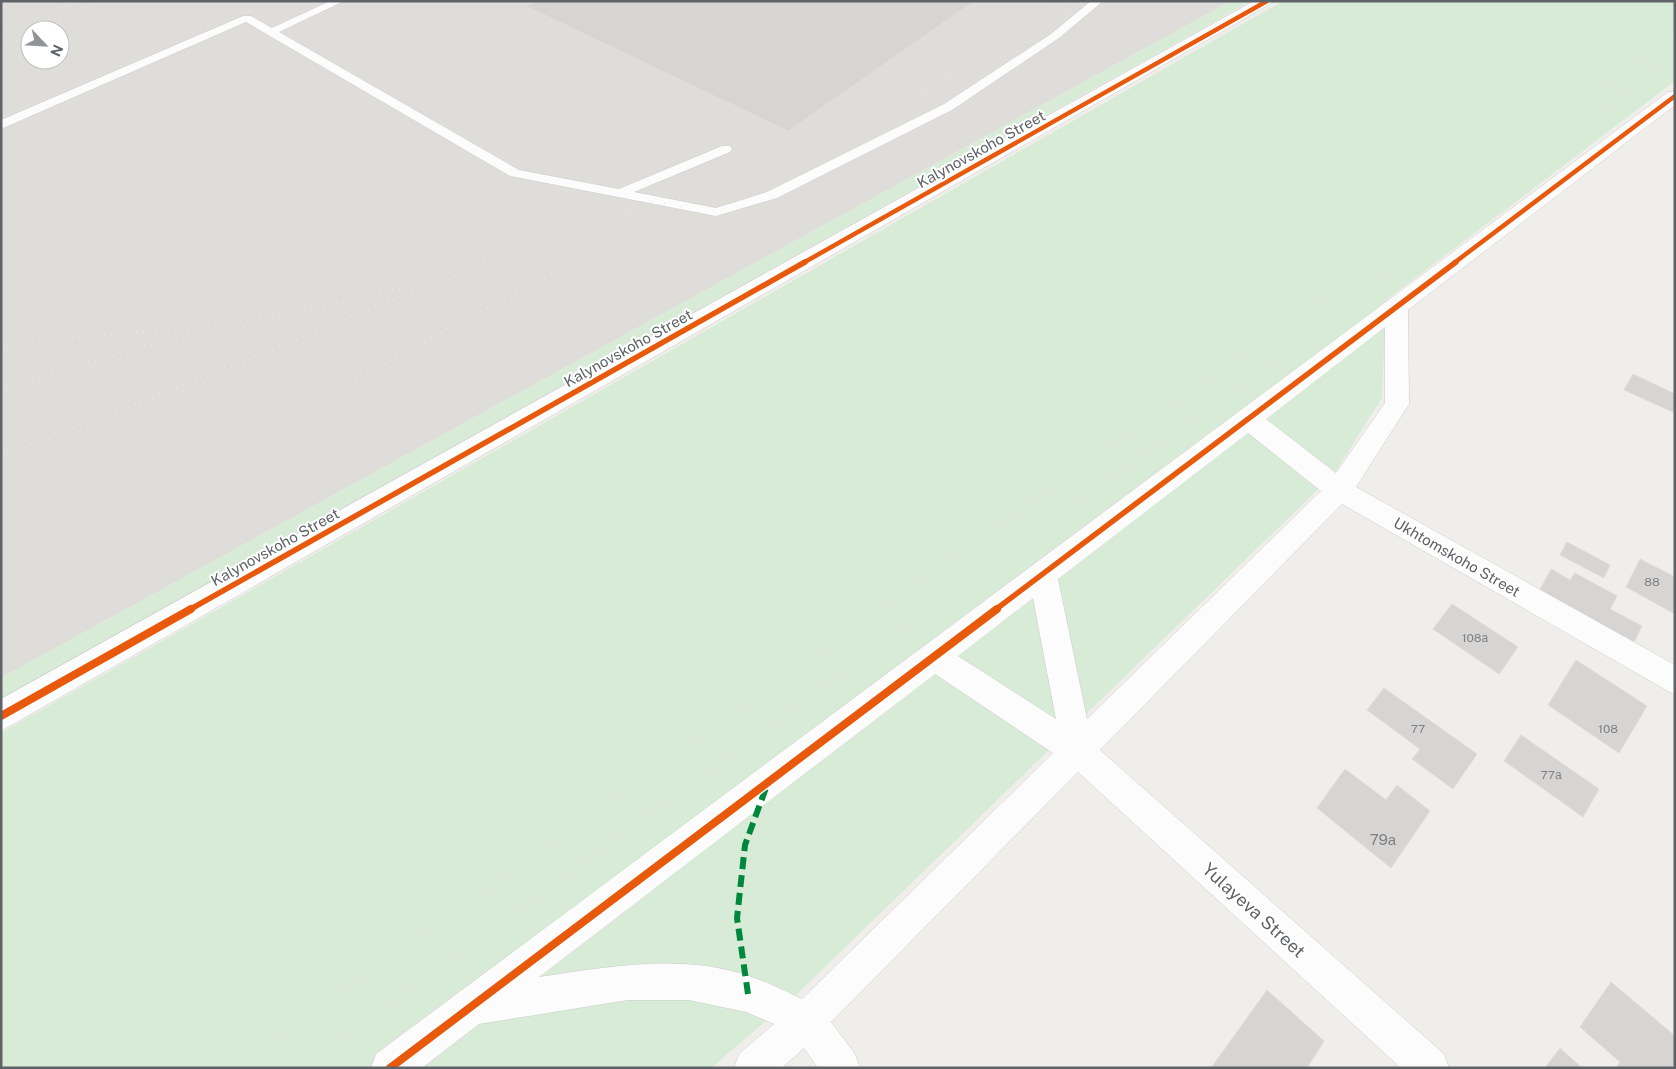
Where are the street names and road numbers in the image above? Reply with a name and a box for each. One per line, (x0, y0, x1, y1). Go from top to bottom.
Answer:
street label: Kalynovskoho Street (914, 107, 1048, 191)
street label: Kalynovskoho Street (561, 306, 695, 390)
street label: Kalynovskoho Street (208, 505, 342, 589)
street label: Ukhtomskoho Street (1391, 514, 1523, 600)
street label: Yulayeva Street (1198, 858, 1310, 962)

